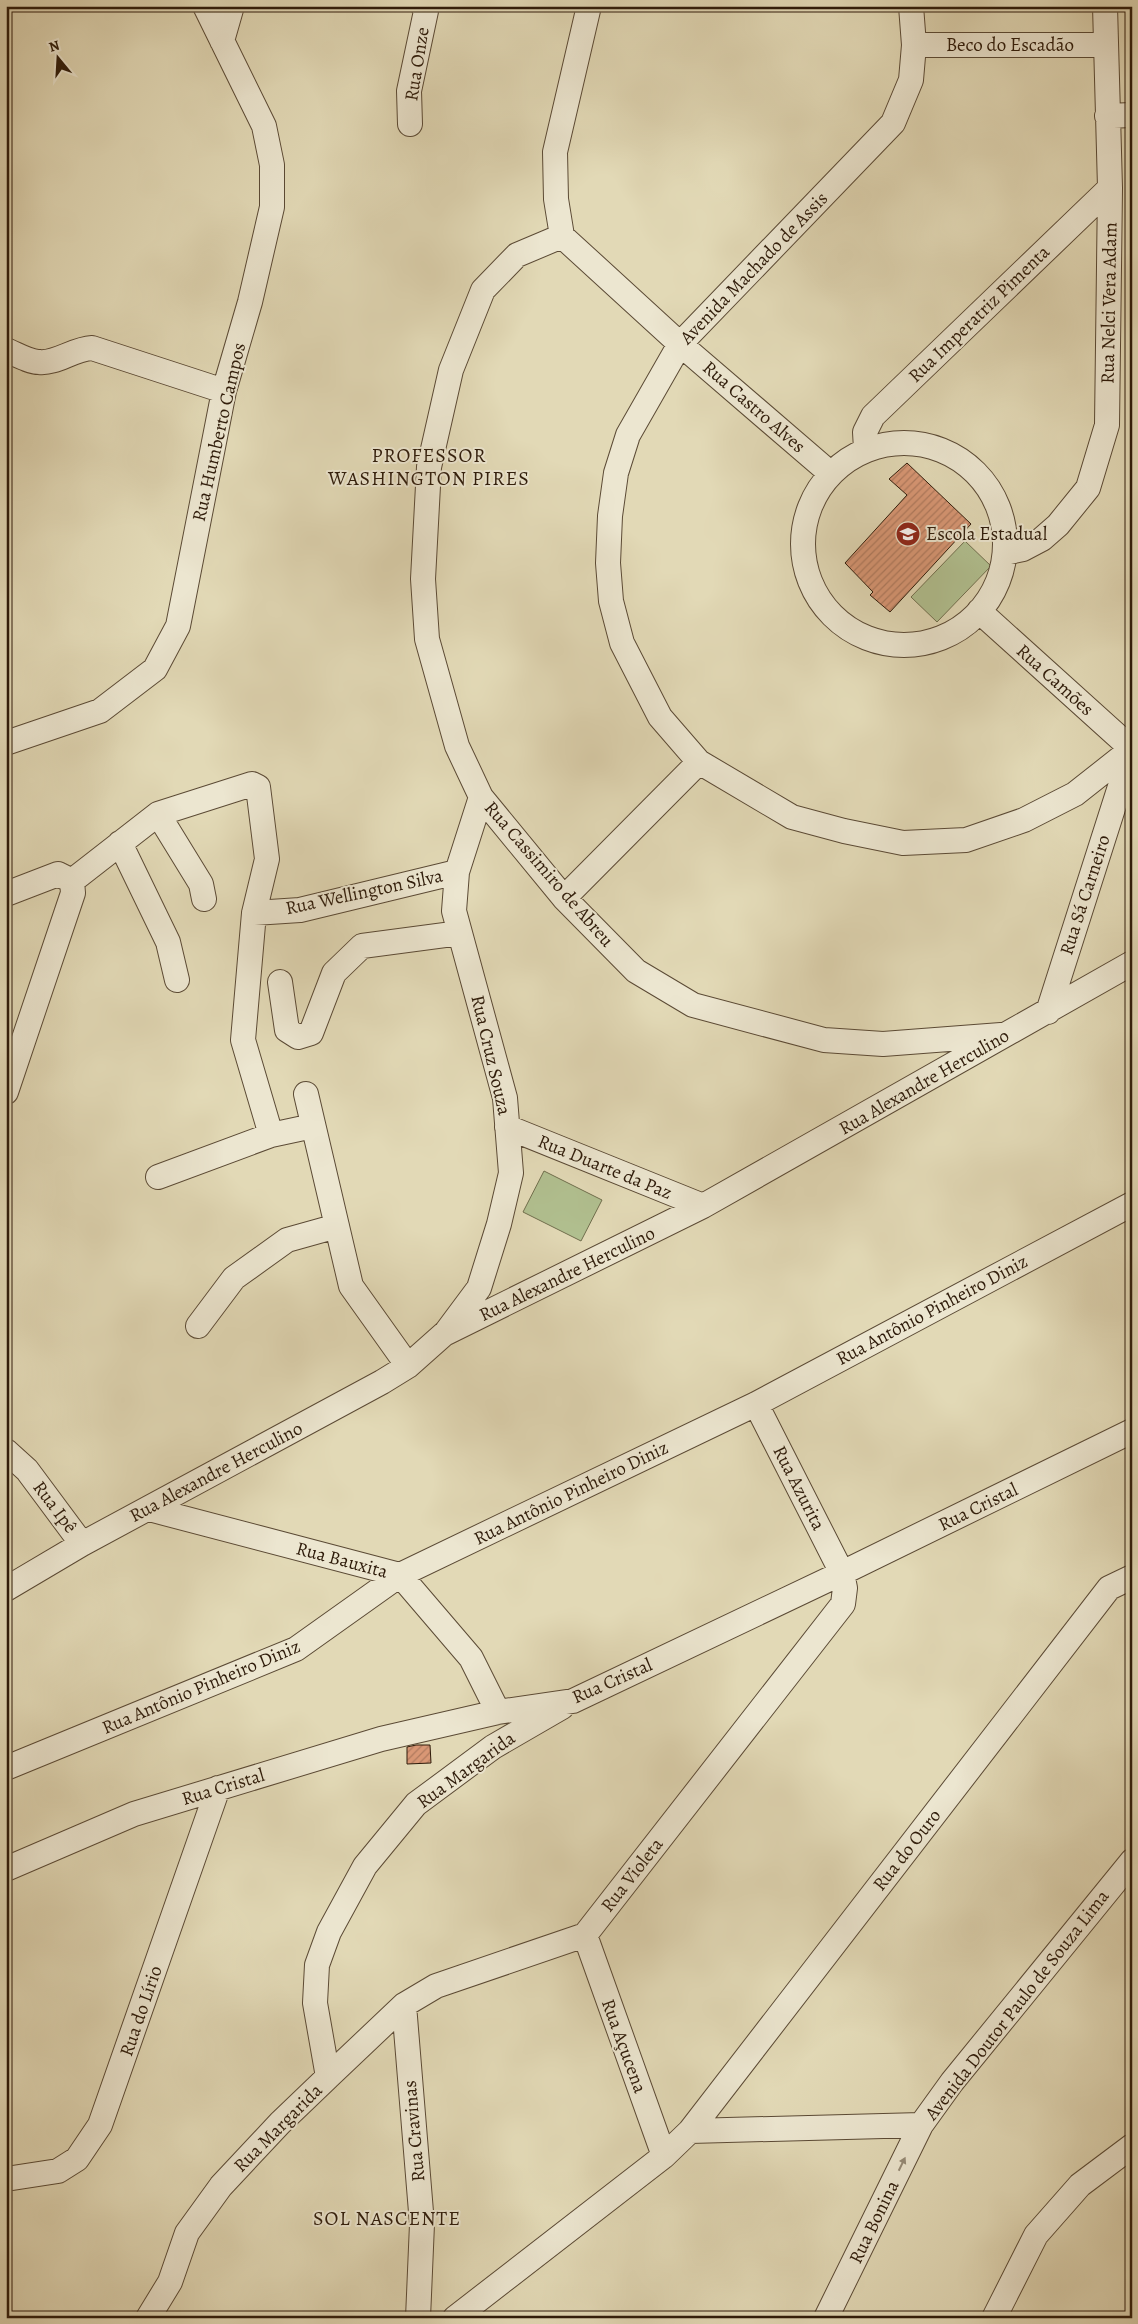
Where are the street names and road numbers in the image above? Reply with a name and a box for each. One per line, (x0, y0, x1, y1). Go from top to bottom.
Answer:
street label: Rua Onze (398, 25, 436, 103)
street label: Beco do Escadão (946, 32, 1074, 58)
street label: Avenida Machado de Assis (673, 186, 834, 351)
street label: Rua Nelci Vera Adam (1095, 222, 1123, 384)
street label: Rua Imperatriz Pimenta (902, 239, 1056, 389)
street label: Rua Humberto Campos (186, 340, 252, 524)
street label: Rua Castro Alves (697, 355, 811, 459)
street label: Rua Camões (1011, 638, 1099, 722)
street label: Rua Cassimiro de Abreu (478, 795, 620, 953)
street label: Rua Sá Carneiro (1053, 831, 1117, 959)
street label: Rua Wellington Silva (283, 863, 445, 921)
street label: Rua Cruz Souza (465, 992, 517, 1118)
street label: Rua Alexandre Herculino (834, 1023, 1014, 1141)
street label: Rua Duarte da Paz (534, 1128, 676, 1206)
street label: Rua Alexandre Herculino (475, 1220, 659, 1328)
street label: Rua Antônio Pinheiro Diniz (832, 1248, 1032, 1372)
street label: Rua Alexandre Herculino (125, 1415, 307, 1529)
street label: Rua Antônio Pinheiro Diniz (469, 1435, 673, 1551)
street label: Rua Azurita (767, 1441, 831, 1535)
street label: Rua Ipê (27, 1475, 83, 1539)
street label: Rua Cristal (934, 1476, 1022, 1537)
street label: Rua Bauxita (293, 1535, 391, 1585)
street label: Rua Antônio Pinheiro Diniz (98, 1633, 304, 1741)
street label: Rua Cristal (568, 1652, 657, 1710)
street label: Rua Margarida (412, 1725, 521, 1815)
street label: Rua Cristal (178, 1762, 268, 1812)
street label: Rua do Ouro (867, 1804, 947, 1896)
street label: Rua Violeta (595, 1832, 669, 1918)
street label: Avenida Doutor Paulo de Souza Lima (918, 1884, 1115, 2126)
street label: Rua do Lírio (113, 1962, 169, 2060)
street label: Rua Açucena (595, 1995, 653, 2097)
street label: Rua Margarida (228, 2078, 328, 2178)
street label: Rua Cravinas (397, 2079, 431, 2183)
street label: Rua Bonina (843, 2176, 905, 2268)

